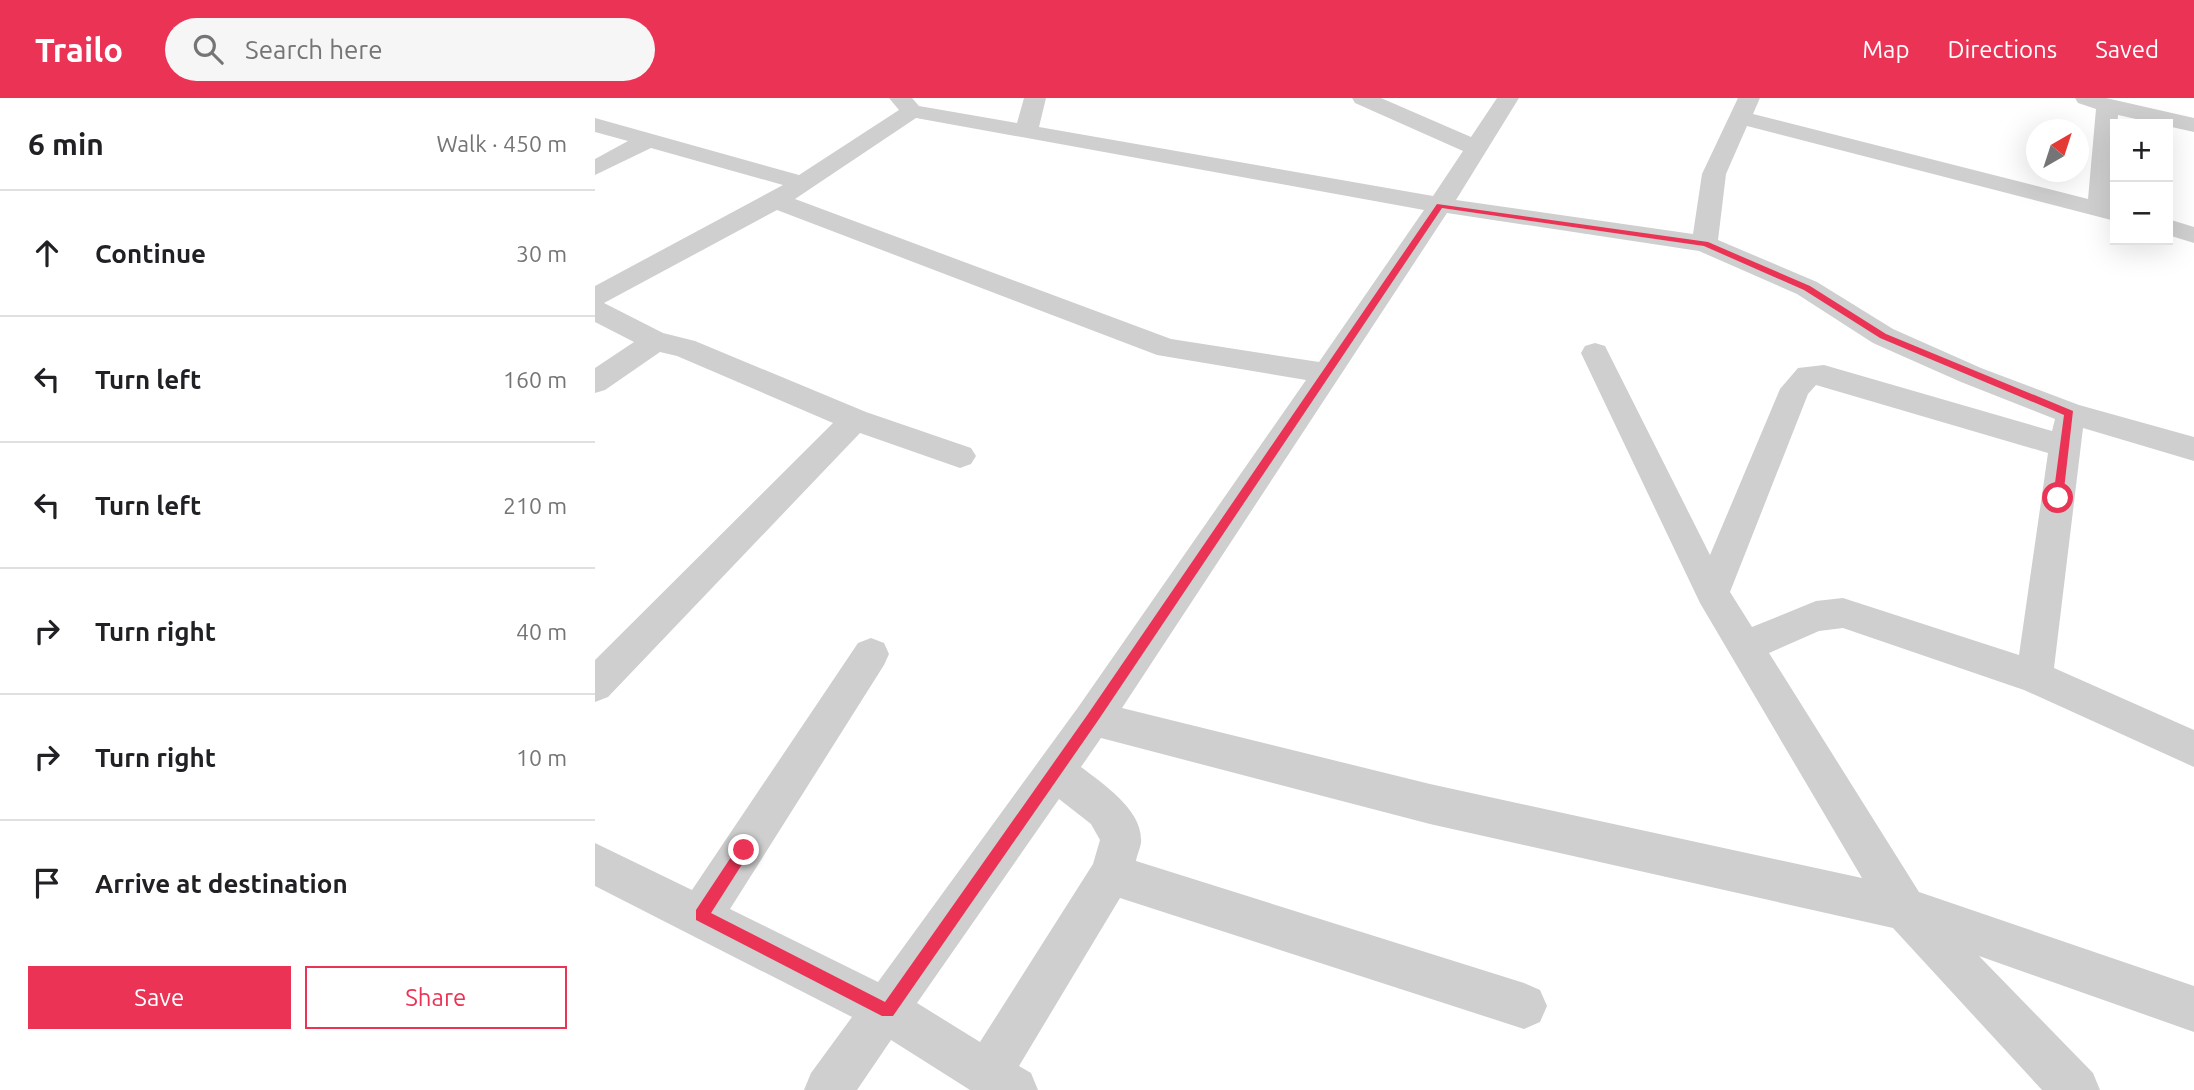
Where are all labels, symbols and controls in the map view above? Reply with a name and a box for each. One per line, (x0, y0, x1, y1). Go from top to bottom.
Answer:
search box (165, 18, 655, 81)
icon: search (189, 30, 227, 68)
text: Trailo (35, 31, 123, 68)
text: Search here (245, 35, 383, 64)
text: Map (1862, 36, 1909, 63)
text: Directions (1947, 36, 2057, 63)
text: Saved (2095, 36, 2159, 63)
north arrow (2026, 119, 2089, 182)
map controls (2110, 119, 2173, 245)
button: + (2110, 119, 2173, 182)
text: 6 min (28, 127, 104, 161)
text: Walk · 450 m (436, 131, 567, 156)
button: − (2110, 182, 2173, 245)
icon: ahead (28, 234, 66, 272)
text: Continue (95, 239, 206, 268)
text: 30 m (516, 241, 567, 266)
icon: left (28, 360, 66, 398)
text: Turn left (95, 365, 201, 394)
text: 160 m (503, 367, 567, 392)
route start (2042, 482, 2073, 513)
icon: left (28, 486, 66, 524)
text: Turn left (95, 491, 201, 520)
text: 210 m (503, 493, 567, 518)
icon: right (28, 612, 66, 650)
text: Turn right (95, 617, 216, 646)
text: 40 m (516, 619, 567, 644)
icon: right (28, 738, 66, 776)
text: Turn right (95, 743, 216, 772)
text: 10 m (516, 745, 567, 770)
route end (728, 834, 759, 865)
icon: arrive (28, 864, 66, 902)
text: Arrive at destination (95, 869, 348, 898)
button: Save (28, 966, 291, 1029)
button: Share (305, 966, 567, 1029)

